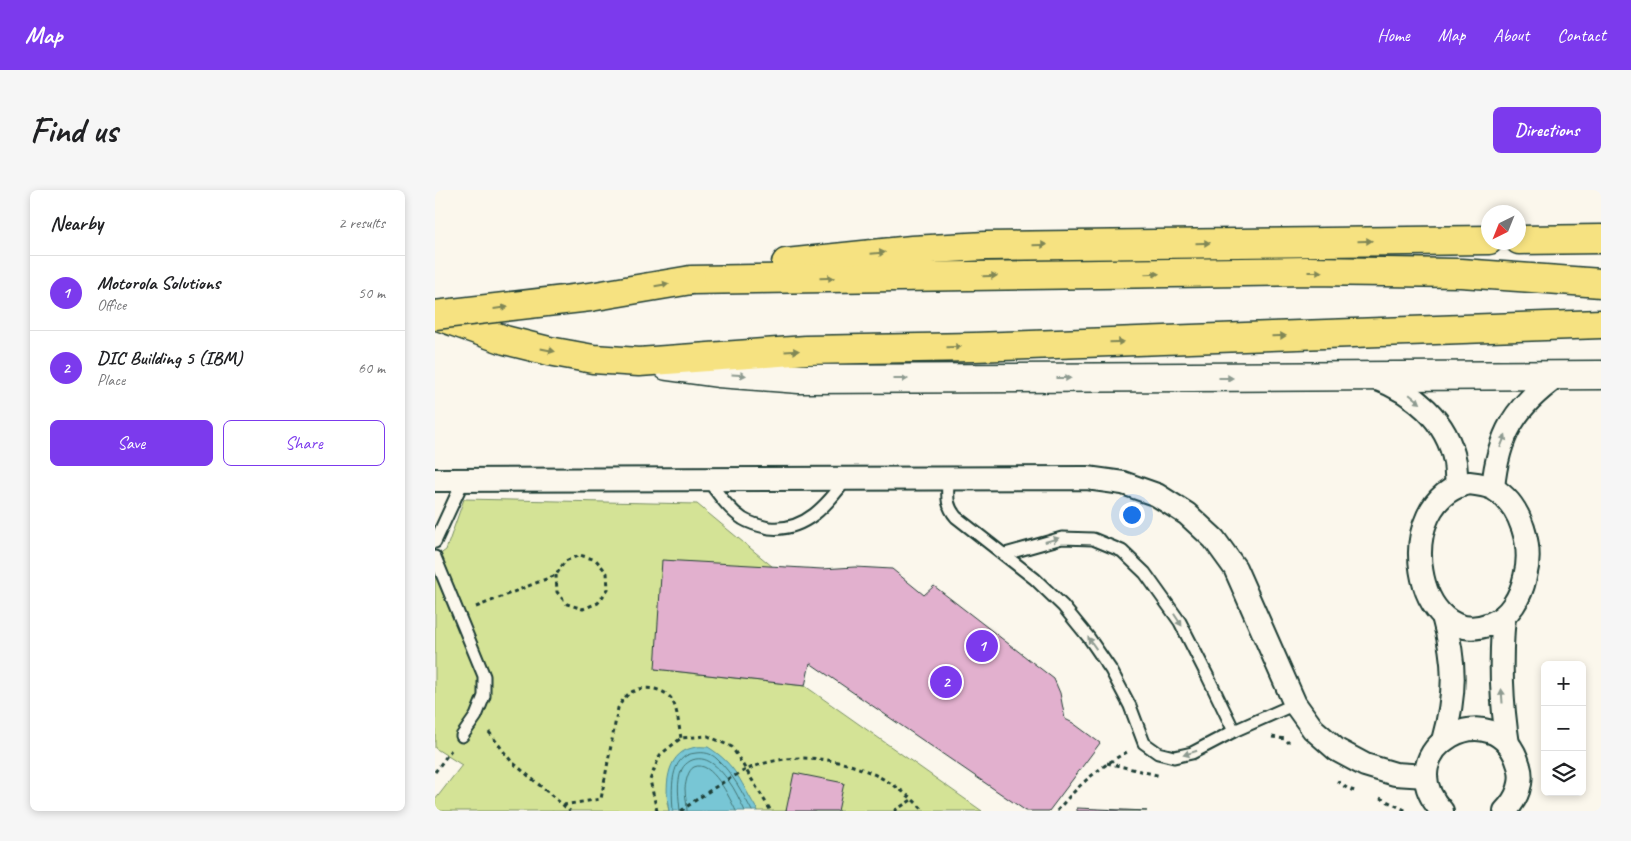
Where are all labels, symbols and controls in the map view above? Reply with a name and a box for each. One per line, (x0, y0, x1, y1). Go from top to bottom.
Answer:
text: Map (25, 20, 62, 50)
text: Home (1377, 24, 1410, 46)
text: Map (1438, 24, 1465, 46)
text: About (1493, 24, 1529, 46)
text: Contact (1557, 24, 1606, 46)
button: Directions (1493, 107, 1601, 153)
text: Find us (30, 108, 117, 153)
north arrow (1481, 205, 1526, 250)
text: Nearby (50, 210, 103, 236)
text: 2 results (338, 213, 385, 233)
one-way arrow (1357, 237, 1373, 245)
one-way arrow (1195, 239, 1211, 247)
one-way arrow (1032, 241, 1048, 249)
one-way arrow (870, 249, 886, 257)
one-way arrow (1307, 268, 1323, 276)
one-way arrow (1145, 269, 1161, 277)
text: Motorola Solutions (97, 271, 220, 295)
one-way arrow (982, 272, 998, 280)
one-way arrow (820, 274, 836, 282)
one-way arrow (654, 280, 670, 288)
text: 1 (62, 283, 70, 303)
text: 50 m (358, 283, 385, 303)
text: Office (97, 295, 126, 315)
one-way arrow (493, 304, 509, 312)
one-way arrow (1271, 331, 1287, 339)
one-way arrow (1109, 337, 1125, 345)
one-way arrow (947, 343, 963, 351)
text: DIC Building 5 (IBM) (97, 346, 242, 370)
one-way arrow (541, 346, 556, 354)
one-way arrow (784, 347, 800, 355)
text: 2 (62, 358, 70, 378)
text: 60 m (358, 358, 385, 378)
text: Place (97, 370, 125, 390)
one-way arrow (731, 371, 747, 379)
one-way arrow (1056, 374, 1072, 382)
one-way arrow (1218, 374, 1234, 382)
one-way arrow (893, 375, 909, 383)
one-way arrow (1408, 394, 1421, 404)
button: Save (50, 420, 213, 466)
button: Share (223, 420, 385, 466)
one-way arrow (1499, 433, 1507, 448)
your location (1119, 502, 1145, 528)
one-way arrow (1044, 536, 1059, 544)
one-way arrow (1173, 613, 1183, 626)
pin: 1 (966, 627, 998, 665)
one-way arrow (1087, 637, 1097, 650)
map controls (1541, 661, 1586, 796)
button: + (1541, 661, 1586, 706)
pin: 2 (930, 663, 962, 701)
one-way arrow (1498, 688, 1506, 704)
button: − (1541, 706, 1586, 751)
one-way arrow (1182, 749, 1197, 757)
button: layers (1541, 751, 1586, 796)

